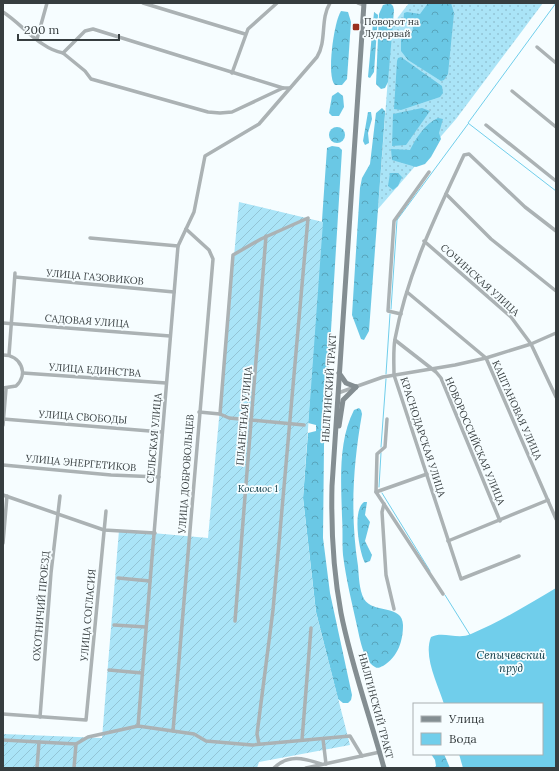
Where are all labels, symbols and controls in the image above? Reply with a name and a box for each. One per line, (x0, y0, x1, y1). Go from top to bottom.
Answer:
place label: Поворот на Лудорвай (364, 15, 419, 40)
scale bar (18, 16, 119, 42)
text: 200 m (24, 22, 60, 37)
marker: Поворот на Лудорвай (351, 22, 361, 32)
street label: СОЧИНСКАЯ УЛИЦА (438, 241, 523, 319)
street label: УЛИЦА ГАЗОВИКОВ (45, 266, 144, 288)
street label: САДОВАЯ УЛИЦА (44, 312, 130, 330)
street label: НЫЛГИНСКИЙ ТРАКТ (319, 333, 339, 443)
street label: КАШТАНОВАЯ УЛИЦА (489, 358, 545, 463)
street label: УЛИЦА ЕДИНСТВА (48, 360, 142, 380)
street label: ПЛАНЕТНАЯ УЛИЦА (233, 365, 255, 466)
street label: КРАСНОДАРСКАЯ УЛИЦА (397, 375, 449, 499)
street label: НОВОРОССИЙСКАЯ УЛИЦА (442, 375, 508, 508)
street label: СЕЛЬСКАЯ УЛИЦА (144, 392, 164, 484)
street label: УЛИЦА СВОБОДЫ (37, 407, 128, 427)
street label: УЛИЦА ДОБРОВОЛЬЦЕВ (175, 414, 197, 535)
street label: УЛИЦА ЭНЕРГЕТИКОВ (24, 452, 137, 474)
park label: Космос 1 (238, 482, 279, 495)
street label: ОХОТНИЧИЙ ПРОЕЗД (30, 550, 52, 662)
street label: УЛИЦА СОГЛАСИЯ (77, 568, 99, 663)
water label: Сепычевский пруд (477, 648, 546, 675)
street label: НЫЛГИНСКИЙ ТРАКТ (356, 652, 397, 761)
legend (413, 703, 543, 755)
text: Улица (448, 711, 485, 726)
text: Вода (449, 731, 477, 746)

